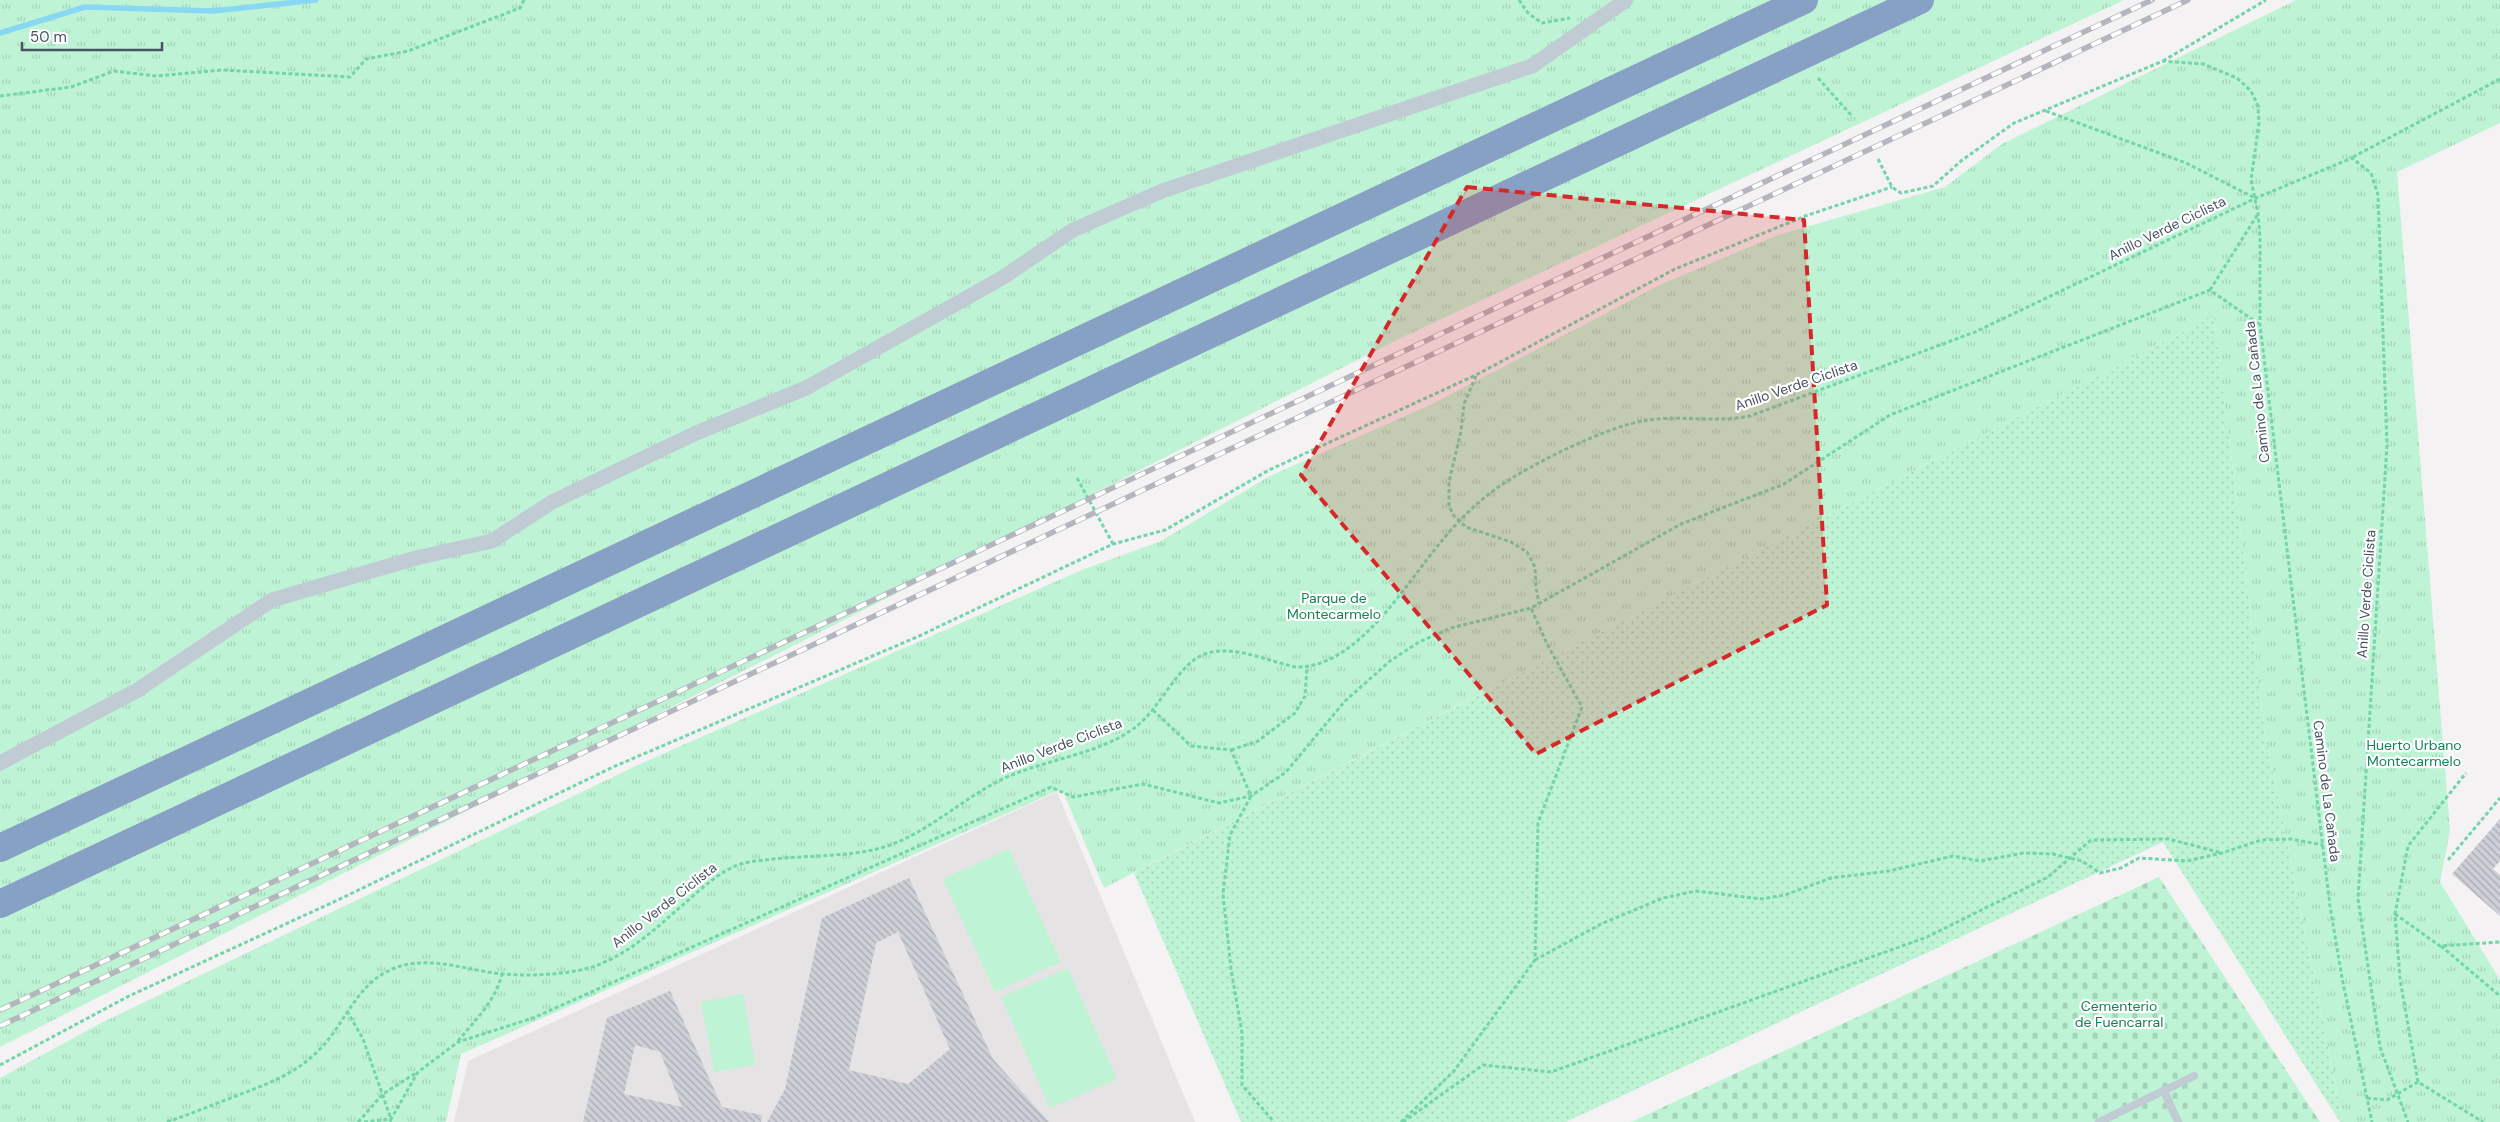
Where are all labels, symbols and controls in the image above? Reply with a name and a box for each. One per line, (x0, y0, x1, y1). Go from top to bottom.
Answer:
scale bar (22, 20, 162, 52)
text: 50 m (30, 27, 67, 47)
street label: Anillo Verde Ciclista (2105, 192, 2229, 264)
street label: Camino de La Cañada (2241, 320, 2273, 464)
street label: Anillo Verde Ciclista (1732, 356, 1860, 414)
street label: Anillo Verde Ciclista (2353, 529, 2379, 659)
park label: Parque de Montecarmelo (1287, 589, 1381, 623)
street label: Anillo Verde Ciclista (998, 714, 1124, 776)
street label: Camino de La Cañada (2309, 719, 2345, 863)
park label: Huerto Urbano Montecarmelo (2366, 736, 2462, 770)
street label: Anillo Verde Ciclista (608, 858, 720, 952)
park label: Cementerio de Fuencarral (2075, 997, 2163, 1031)

